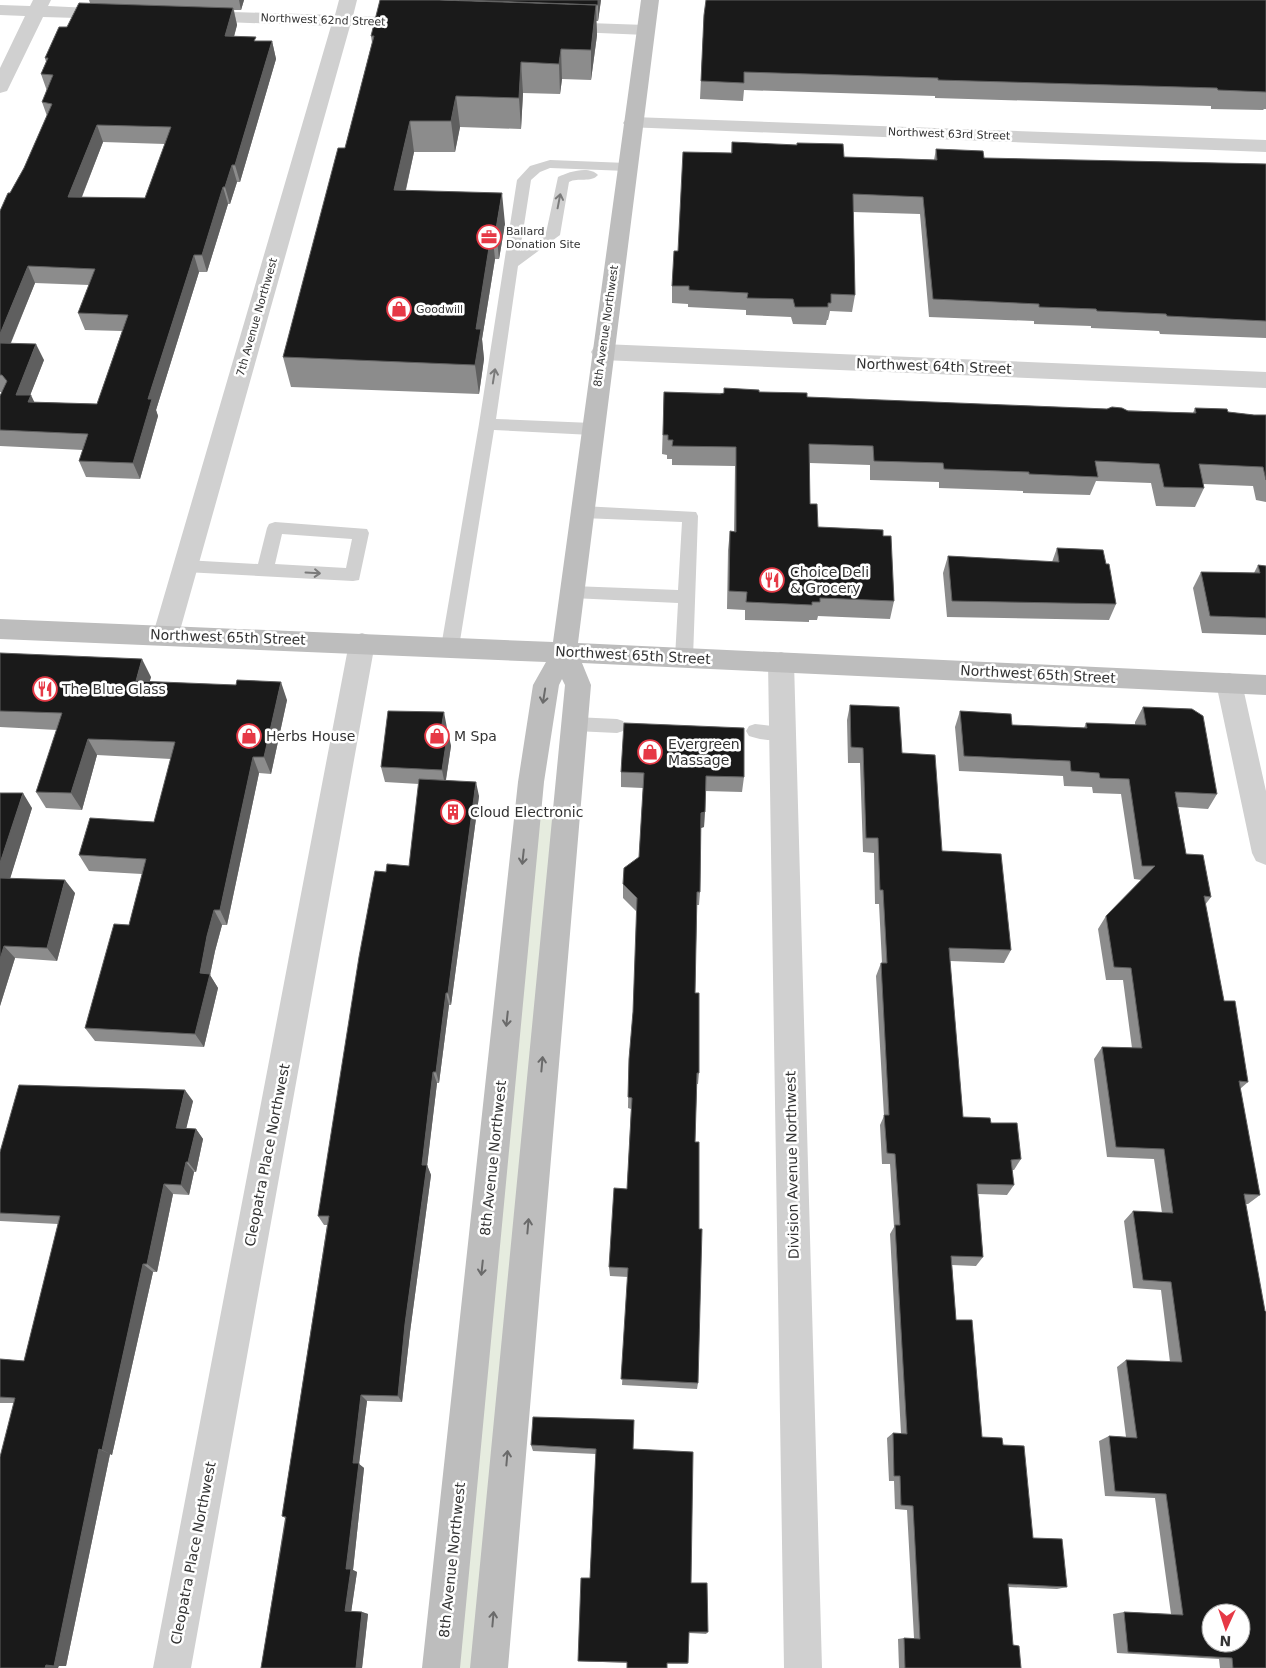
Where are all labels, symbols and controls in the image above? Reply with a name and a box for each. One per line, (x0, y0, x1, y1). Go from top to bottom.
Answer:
street label: Northwest 62nd Street (260, 11, 386, 29)
street label: Northwest 63rd Street (888, 125, 1011, 143)
one-way arrow (555, 194, 565, 210)
office icon: Ballard Donation Site (476, 224, 502, 250)
place label: Ballard Donation Site (506, 225, 581, 251)
street label: 7th Avenue Northwest (234, 256, 280, 378)
street label: 8th Avenue Northwest (591, 264, 621, 388)
shop icon: Goodwill (386, 296, 412, 322)
place label: Goodwill (416, 303, 463, 316)
street label: Northwest 64th Street (856, 355, 1013, 377)
one-way arrow (490, 368, 500, 384)
place label: Choice Deli & Grocery (790, 564, 869, 596)
restaurant icon: Choice Deli & Grocery (759, 567, 785, 593)
one-way arrow (305, 569, 321, 578)
street label: Northwest 65th Street (150, 626, 307, 648)
street label: Northwest 65th Street (555, 643, 712, 667)
street label: Northwest 65th Street (960, 662, 1117, 686)
restaurant icon: The Blue Glass (32, 676, 58, 702)
place label: The Blue Glass (61, 681, 166, 697)
one-way arrow (539, 688, 549, 704)
shop icon: Herbs House (236, 723, 262, 749)
shop icon: M Spa (424, 723, 450, 749)
place label: Herbs House (266, 728, 355, 744)
place label: M Spa (454, 728, 497, 744)
place label: Evergreen Massage (668, 736, 740, 768)
shop icon: Evergreen Massage (637, 739, 663, 765)
building icon: Cloud Electronic (440, 799, 466, 825)
place label: Cloud Electronic (470, 804, 583, 820)
one-way arrow (519, 849, 528, 865)
one-way arrow (502, 1011, 512, 1027)
one-way arrow (538, 1056, 547, 1072)
street label: Cleopatra Place Northwest (241, 1062, 293, 1248)
street label: Division Avenue Northwest (782, 1070, 802, 1259)
street label: 8th Avenue Northwest (477, 1079, 509, 1237)
one-way arrow (523, 1218, 533, 1234)
one-way arrow (477, 1259, 487, 1275)
one-way arrow (503, 1450, 512, 1466)
street label: Cleopatra Place Northwest (167, 1460, 219, 1646)
street label: 8th Avenue Northwest (436, 1481, 468, 1639)
north arrow (1201, 1603, 1251, 1653)
one-way arrow (488, 1612, 498, 1628)
text: N (1219, 1633, 1232, 1649)

